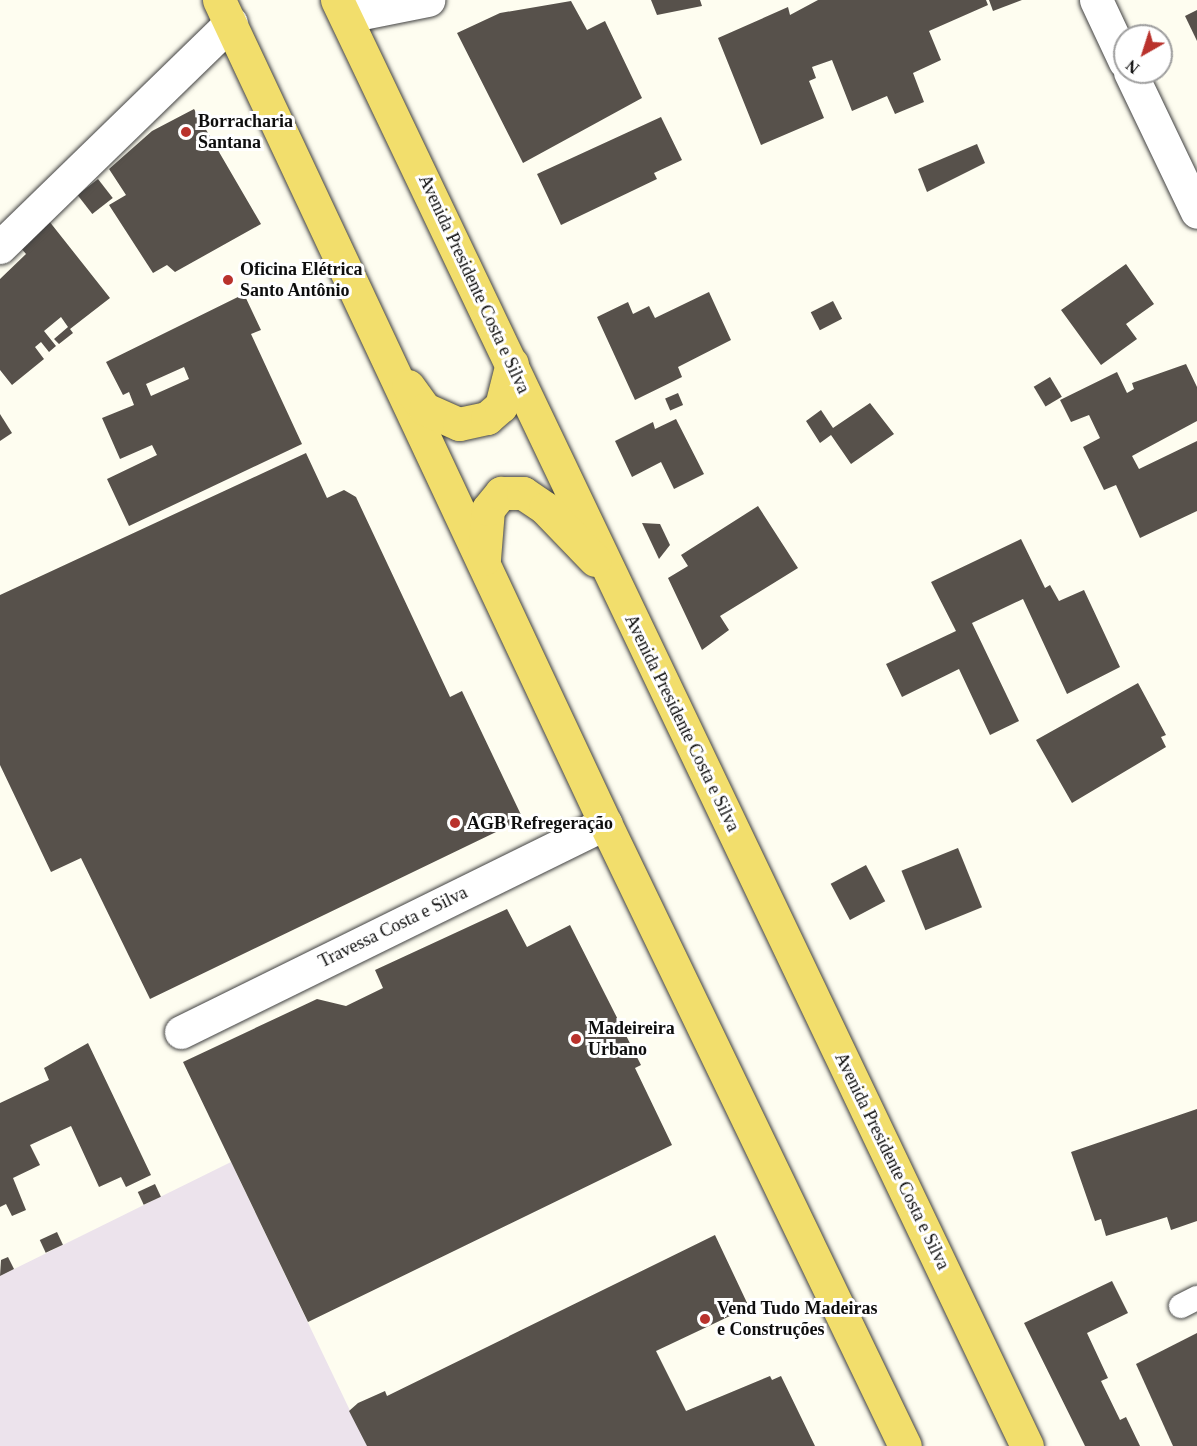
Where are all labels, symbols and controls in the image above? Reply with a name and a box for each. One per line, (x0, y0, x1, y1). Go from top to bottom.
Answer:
north arrow (1113, 24, 1173, 84)
text: N (1123, 57, 1142, 77)
place label: Borracharia Santana (198, 111, 293, 154)
marker: Borracharia Santana (179, 125, 193, 139)
street label: Avenida Presidente Costa e Silva (414, 171, 534, 397)
place label: Oficina Elétrica Santo Antônio (240, 259, 362, 302)
marker: Oficina Elétrica Santo Antônio (221, 273, 235, 287)
street label: Avenida Presidente Costa e Silva (620, 611, 744, 835)
place label: AGB Refregeração (467, 812, 613, 834)
marker: AGB Refregeração (448, 816, 462, 830)
street label: Travessa Costa e Silva (315, 882, 471, 972)
place label: Madeireira Urbano (588, 1018, 675, 1060)
marker: Madeireira Urbano (569, 1032, 583, 1046)
street label: Avenida Presidente Costa e Silva (830, 1049, 954, 1273)
place label: Vend Tudo Madeiras e Construções (717, 1298, 878, 1340)
marker: Vend Tudo Madeiras e Construções (698, 1312, 712, 1326)

